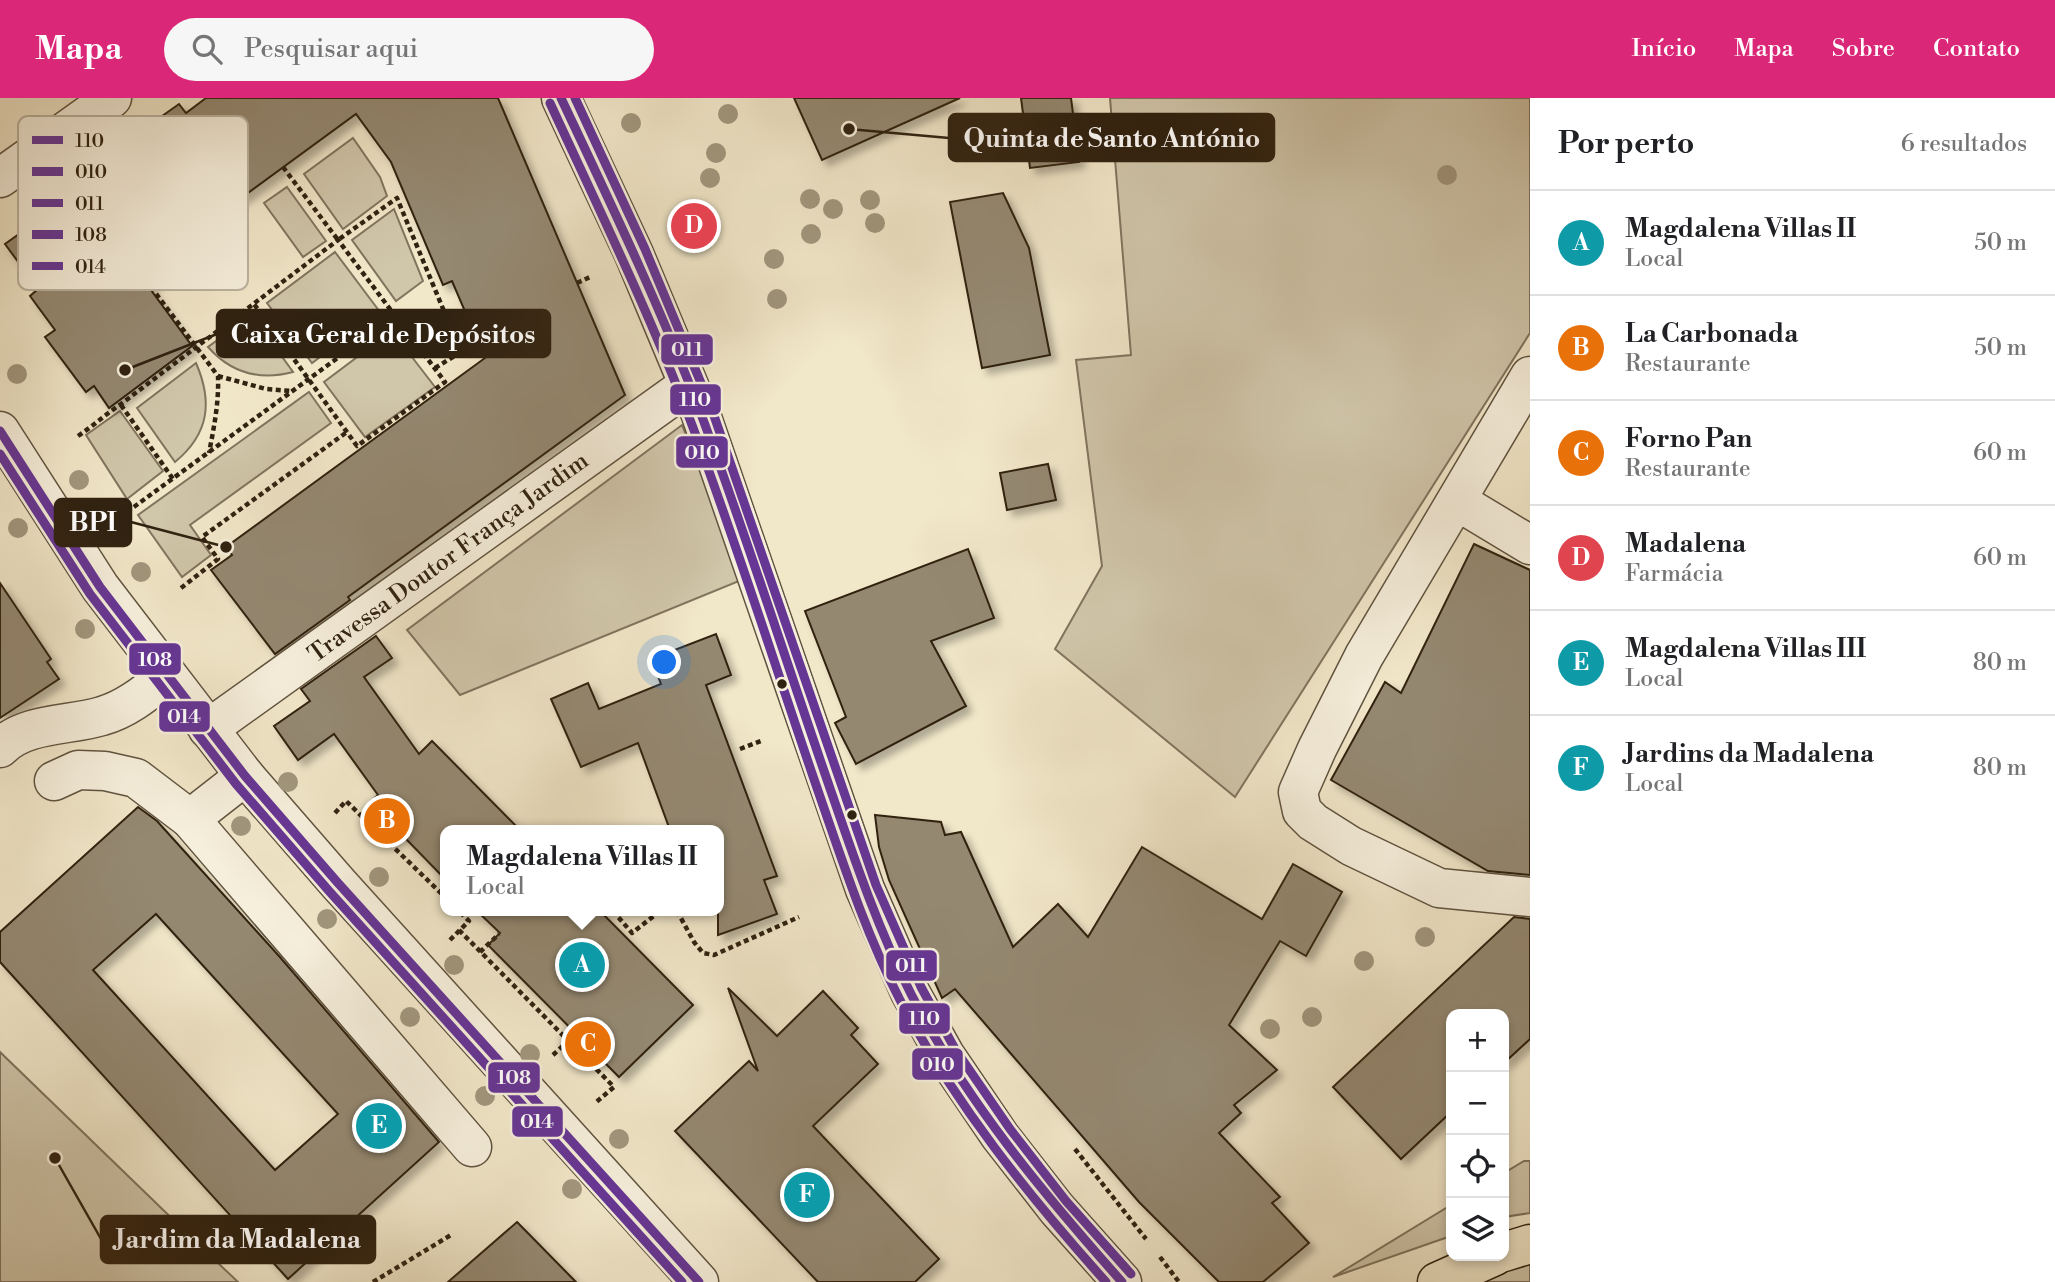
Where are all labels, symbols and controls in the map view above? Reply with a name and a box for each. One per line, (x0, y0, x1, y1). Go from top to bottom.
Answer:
search box (164, 18, 654, 81)
text: Mapa (35, 29, 122, 70)
icon: search (188, 30, 226, 68)
text: Pesquisar aqui (244, 33, 418, 65)
text: Início (1632, 34, 1696, 64)
text: Mapa (1734, 34, 1794, 64)
text: Sobre (1832, 34, 1895, 64)
text: Contato (1933, 34, 2020, 64)
callout: Quinta de Santo António (949, 114, 1274, 161)
legend (18, 116, 248, 290)
text: Quinta de Santo António (964, 123, 1260, 155)
text: Por perto (1558, 125, 1694, 163)
text: 110 (75, 129, 104, 153)
text: 6 resultados (1901, 130, 2027, 158)
text: 010 (75, 160, 107, 184)
text: 011 (75, 192, 104, 216)
pin: D (671, 200, 717, 252)
text: Magdalena Villas II (1625, 213, 1856, 245)
text: 108 (75, 223, 107, 247)
text: A (1573, 229, 1589, 257)
text: 50 m (1974, 229, 2027, 257)
text: Local (1625, 245, 1683, 273)
text: 014 (75, 255, 106, 279)
callout: Caixa Geral de Depósitos (217, 310, 550, 357)
text: La Carbonada (1625, 318, 1798, 350)
text: Caixa Geral de Depósitos (230, 319, 536, 351)
line badge: 011 (660, 333, 714, 366)
text: B (1572, 334, 1590, 362)
text: 50 m (1974, 334, 2027, 362)
text: 011 (671, 338, 703, 362)
text: Restaurante (1625, 350, 1751, 378)
line badge: 110 (669, 383, 722, 416)
text: 110 (679, 388, 711, 412)
text: Forno Pan (1625, 423, 1752, 455)
line badge: 010 (675, 435, 729, 469)
text: C (1573, 439, 1589, 467)
text: 60 m (1973, 439, 2027, 467)
text: 010 (684, 441, 720, 465)
street label: Travessa Doutor França Jardim (303, 446, 595, 670)
text: Restaurante (1625, 455, 1751, 483)
callout: BPI (55, 499, 131, 546)
text: BPI (69, 507, 117, 539)
text: Madalena (1625, 528, 1746, 560)
text: D (1572, 544, 1590, 572)
text: 60 m (1973, 544, 2027, 572)
text: Farmácia (1625, 560, 1723, 588)
text: Magdalena Villas III (1625, 633, 1866, 665)
line badge: 108 (128, 642, 182, 676)
your location (647, 645, 681, 679)
text: 108 (138, 648, 172, 672)
text: E (1573, 649, 1589, 677)
text: 80 m (1973, 649, 2027, 677)
text: Local (1625, 665, 1683, 693)
unlabelled marker (775, 677, 789, 691)
line badge: 014 (158, 700, 211, 733)
text: 014 (167, 705, 201, 729)
text: Jardins da Madalena (1625, 738, 1874, 770)
text: F (1573, 754, 1589, 782)
text: 80 m (1973, 754, 2027, 782)
text: Local (1625, 770, 1683, 798)
pin: B (364, 795, 410, 847)
unlabelled marker (845, 808, 859, 822)
popup (440, 825, 724, 916)
text: Magdalena Villas II (466, 841, 698, 873)
text: Local (466, 873, 525, 901)
pin: A (559, 939, 605, 991)
line badge: 011 (885, 949, 938, 982)
text: 011 (895, 954, 927, 978)
line badge: 110 (898, 1002, 951, 1035)
text: 110 (908, 1007, 940, 1031)
map controls (1446, 1009, 1509, 1261)
button: + (1446, 1009, 1509, 1072)
pin: C (565, 1018, 611, 1070)
line badge: 010 (911, 1047, 964, 1081)
text: 010 (919, 1053, 955, 1077)
line badge: 108 (487, 1061, 541, 1094)
text: 108 (497, 1066, 531, 1090)
button: − (1446, 1072, 1509, 1135)
pin: E (356, 1100, 402, 1152)
line badge: 014 (511, 1105, 564, 1138)
text: 014 (520, 1110, 554, 1134)
button: locate (1446, 1135, 1509, 1198)
pin: F (784, 1169, 830, 1221)
button: layers (1446, 1198, 1509, 1261)
callout: Jardim da Madalena (101, 1216, 375, 1263)
text: Jardim da Madalena (112, 1224, 362, 1256)

